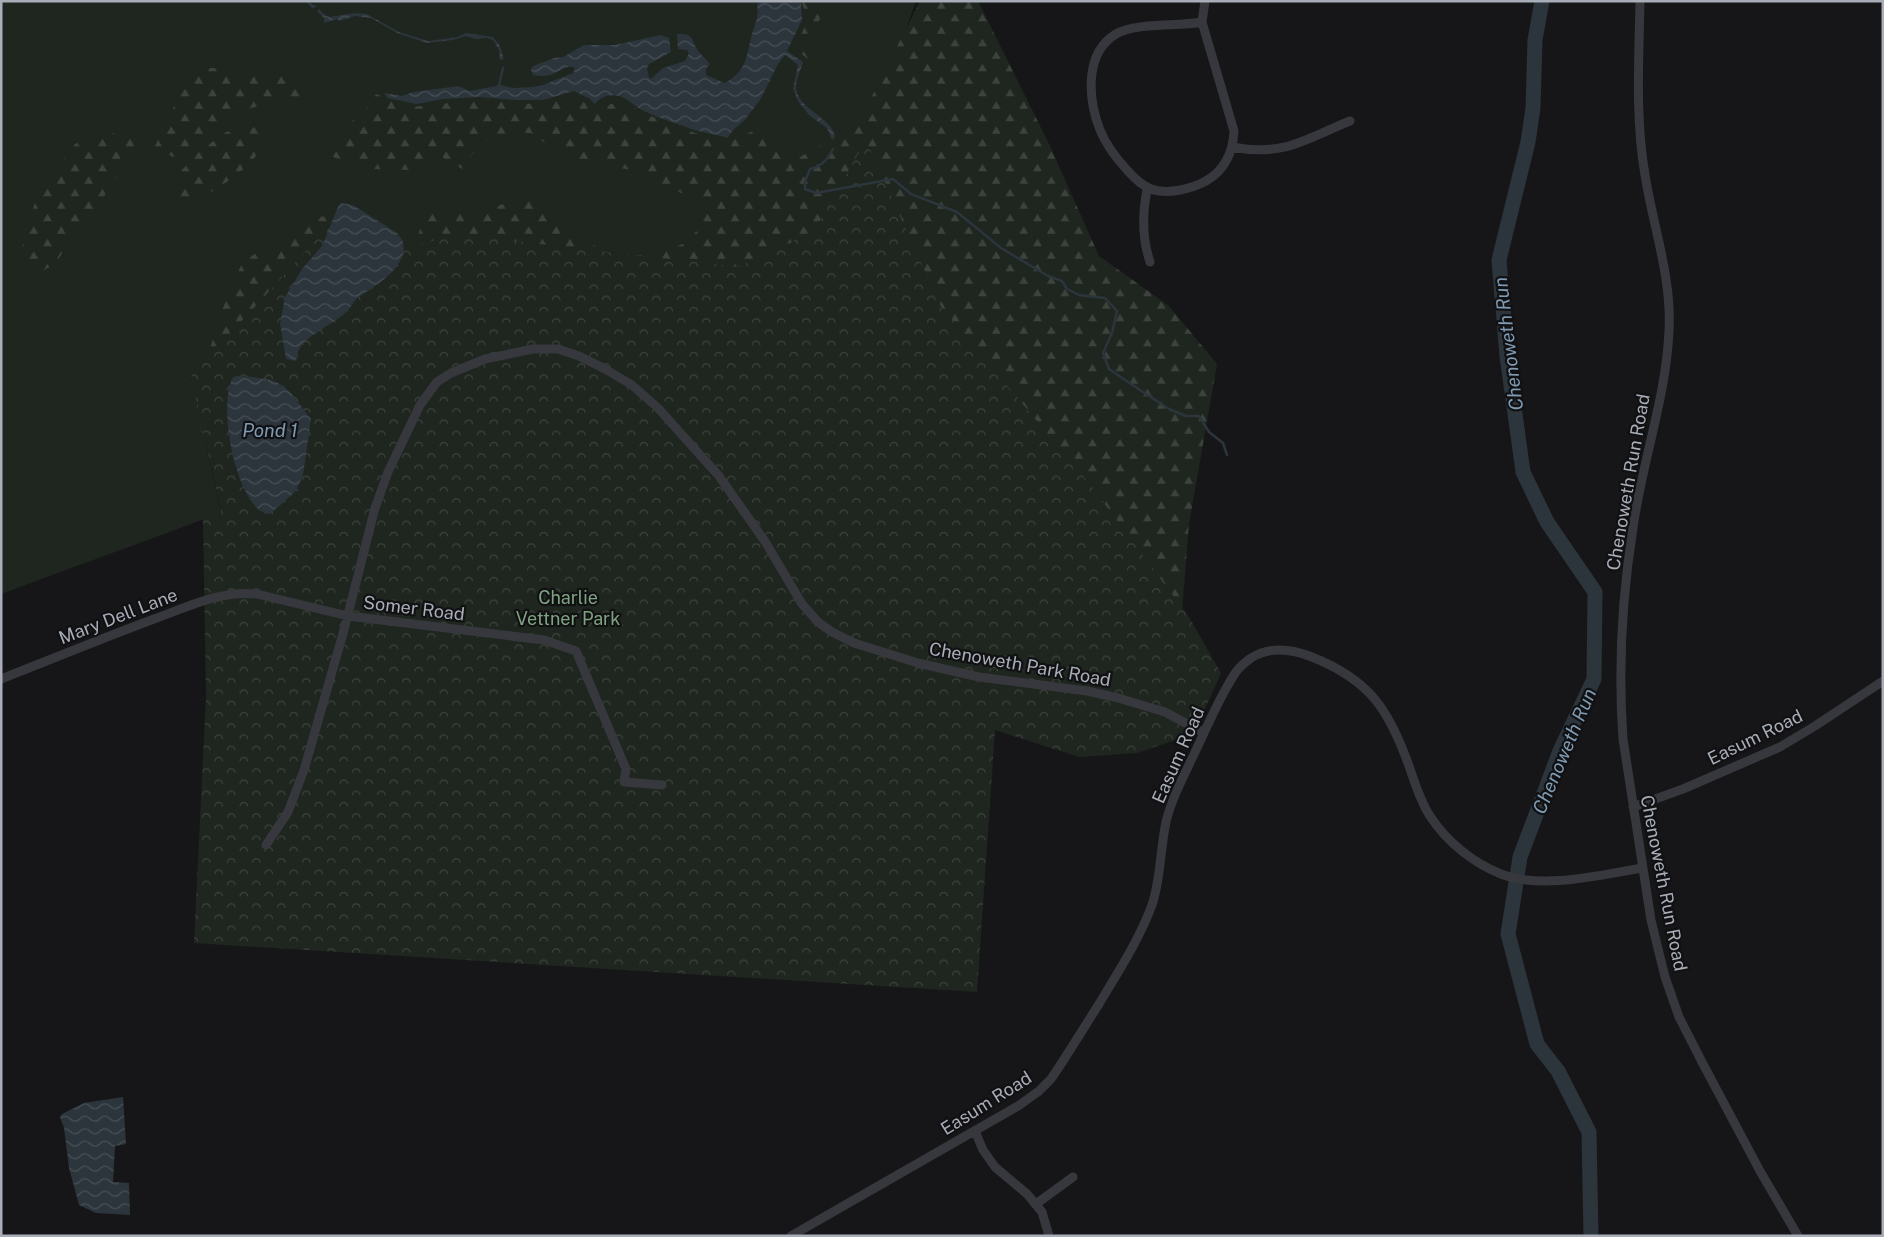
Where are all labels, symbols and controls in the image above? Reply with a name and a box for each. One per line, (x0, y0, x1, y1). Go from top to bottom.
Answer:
water label: Chenoweth Run (1489, 276, 1527, 412)
street label: Chenoweth Run Road (1602, 392, 1654, 572)
water label: Pond 1 (242, 419, 298, 441)
street label: Mary Dell Lane (56, 584, 180, 648)
park label: Charlie Vettner Park (516, 587, 620, 629)
street label: Somer Road (362, 591, 466, 625)
street label: Chenoweth Park Road (927, 638, 1113, 690)
water label: Chenoweth Run (1528, 685, 1600, 817)
street label: Easum Road (1147, 704, 1209, 806)
street label: Easum Road (1704, 705, 1806, 769)
street label: Chenoweth Run Road (1637, 793, 1691, 973)
street label: Easum Road (937, 1067, 1035, 1139)

